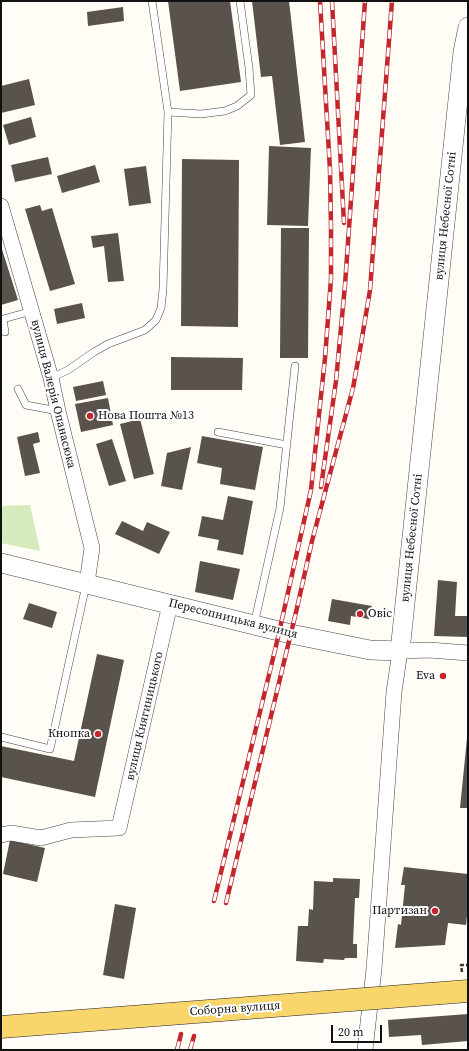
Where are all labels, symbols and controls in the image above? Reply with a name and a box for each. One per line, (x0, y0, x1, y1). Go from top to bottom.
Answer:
street label: вулиця Небесної Сотні (432, 151, 460, 281)
street label: вулиця Валерія Опанасюка (28, 318, 78, 470)
place label: Нова Пошта №13 (98, 409, 194, 423)
marker: Нова Пошта №13 (85, 411, 95, 421)
street label: вулиця Небесної Сотні (398, 473, 426, 603)
street label: Пересопницька вулиця (167, 596, 299, 642)
place label: Овіс (368, 607, 392, 621)
marker: Овіс (355, 609, 365, 619)
street label: вулиця Княгиницького (123, 650, 167, 782)
place label: Eva (416, 669, 435, 683)
marker: Eva (438, 671, 448, 681)
place label: Кнопка (48, 727, 90, 741)
marker: Кнопка (93, 729, 103, 739)
place label: Партизан (372, 904, 427, 918)
marker: Партизан (430, 906, 440, 916)
street label: Соборна вулиця (189, 999, 281, 1019)
scale bar (333, 1017, 384, 1043)
text: 20 m (338, 1024, 364, 1040)

